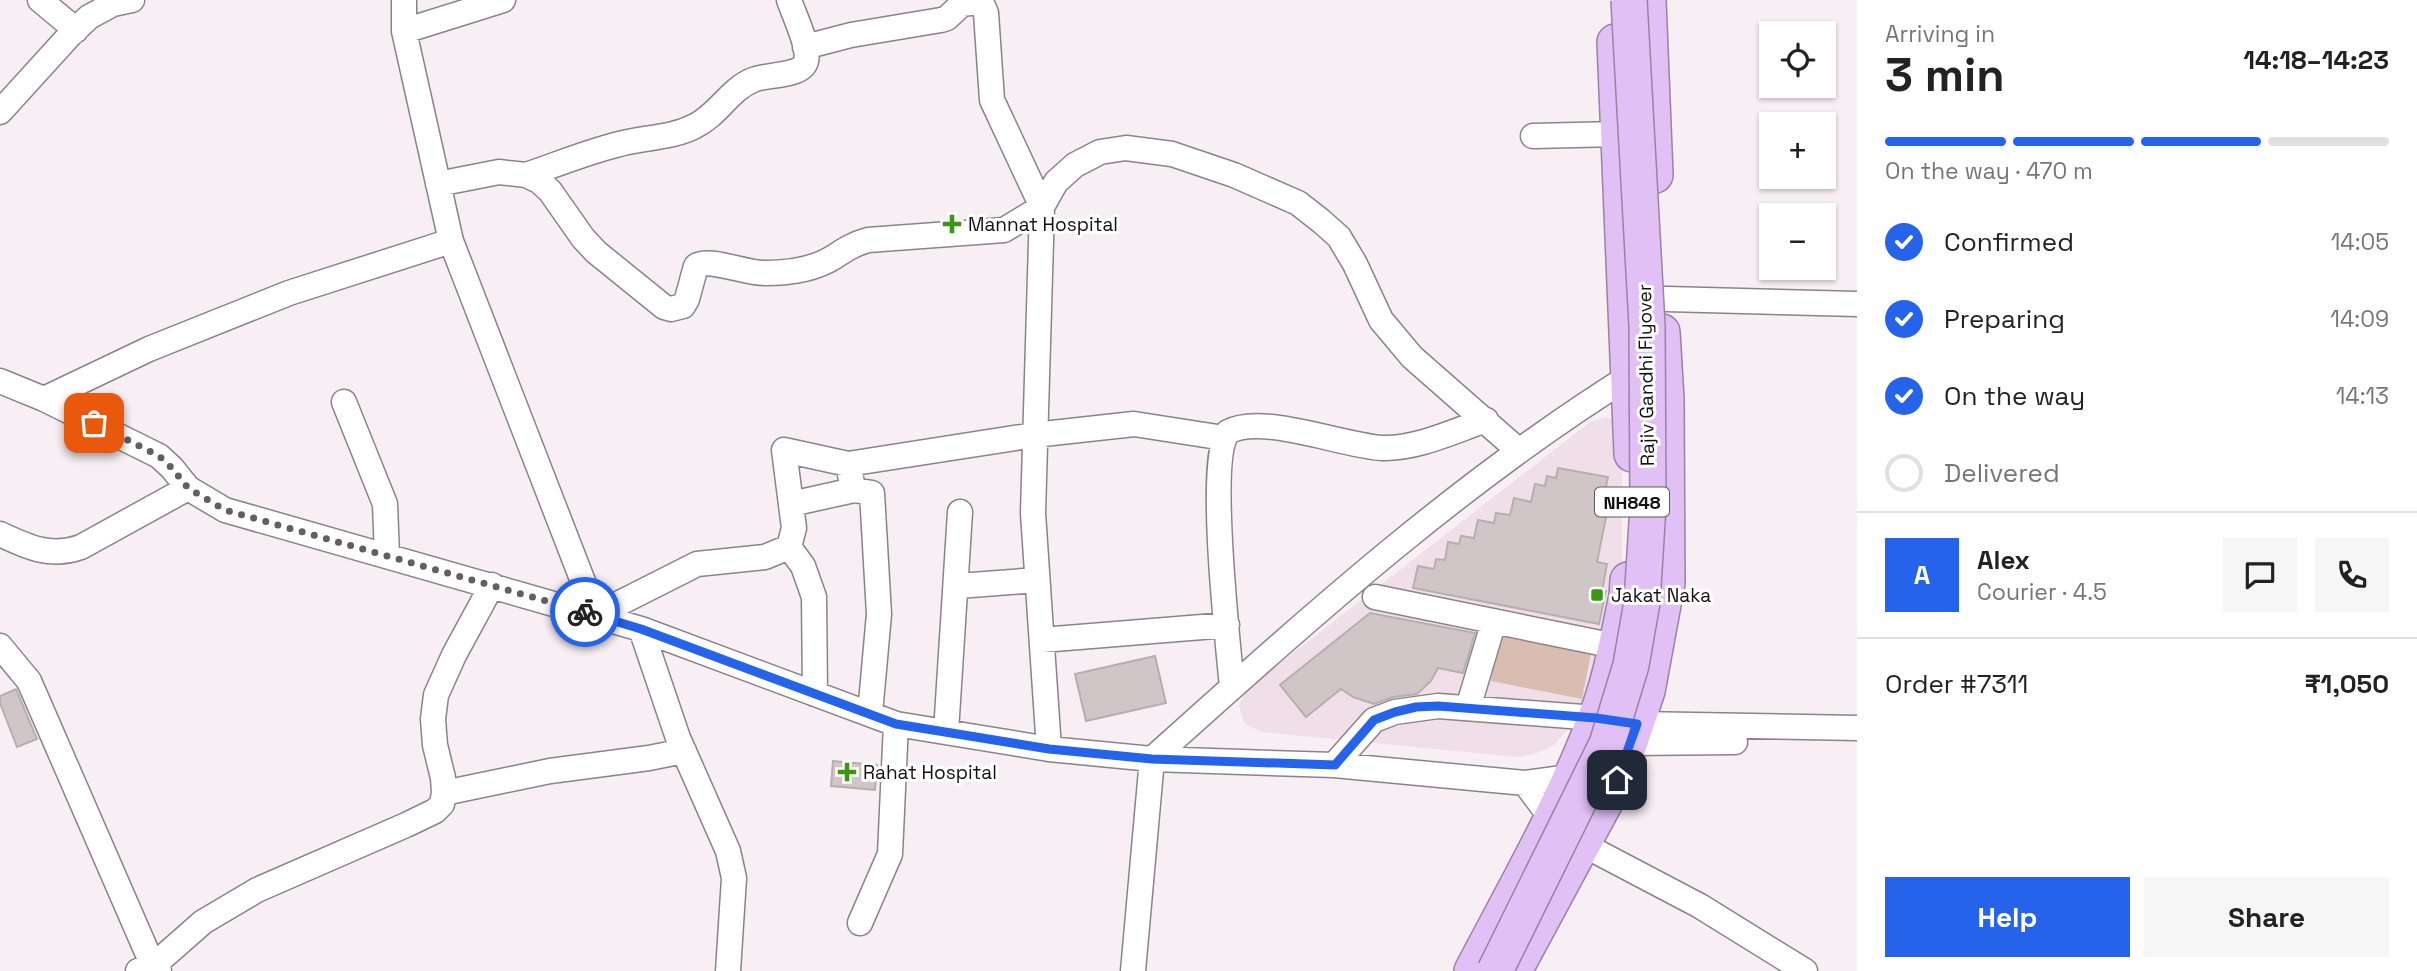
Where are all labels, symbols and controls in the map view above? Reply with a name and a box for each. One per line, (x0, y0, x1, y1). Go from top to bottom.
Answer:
text: Arriving in (1885, 19, 1995, 49)
map controls (1759, 21, 1836, 280)
button: locate (1759, 21, 1836, 98)
text: 14:18–14:23 (2243, 43, 2389, 77)
text: 3 min (1885, 46, 2005, 104)
button: + (1759, 112, 1836, 189)
text: On the way · 470 m (1885, 156, 2093, 186)
button: − (1759, 203, 1836, 280)
place label: Mannat Hospital (968, 212, 1118, 237)
marker: Mannat Hospital (942, 214, 962, 234)
icon: check (1885, 223, 1923, 261)
text: Confirmed (1944, 225, 2074, 259)
text: 14:05 (2331, 227, 2389, 257)
street label: Rajiv Gandhi Flyover (1632, 284, 1660, 466)
icon: check (1885, 300, 1923, 338)
text: Preparing (1944, 302, 2065, 336)
text: 14:09 (2330, 304, 2389, 334)
icon: check (1885, 377, 1923, 415)
text: On the way (1944, 379, 2085, 413)
text: 14:13 (2336, 381, 2389, 411)
pin (64, 393, 124, 453)
icon: bag (75, 404, 113, 442)
text: Delivered (1944, 456, 2060, 490)
road number: NH848 (1595, 488, 1669, 516)
button: chat (2223, 538, 2297, 612)
button: phone (2315, 538, 2389, 612)
text: Alex (1977, 543, 2030, 577)
text: A (1914, 558, 1930, 592)
courier (550, 577, 620, 647)
text: Courier · 4.5 (1977, 577, 2107, 607)
place label: Jakat Naka (1611, 583, 1711, 608)
marker: Jakat Naka (1589, 587, 1605, 603)
icon: bike (566, 593, 604, 631)
text: Order #7311 (1885, 667, 2028, 701)
text: ₹1,050 (2304, 667, 2389, 701)
pin (1587, 750, 1647, 810)
place label: Rahat Hospital (863, 760, 997, 785)
icon: home (1598, 761, 1636, 799)
marker: Rahat Hospital (837, 762, 857, 782)
button: Help (1885, 877, 2130, 957)
button: Share (2144, 877, 2389, 957)

